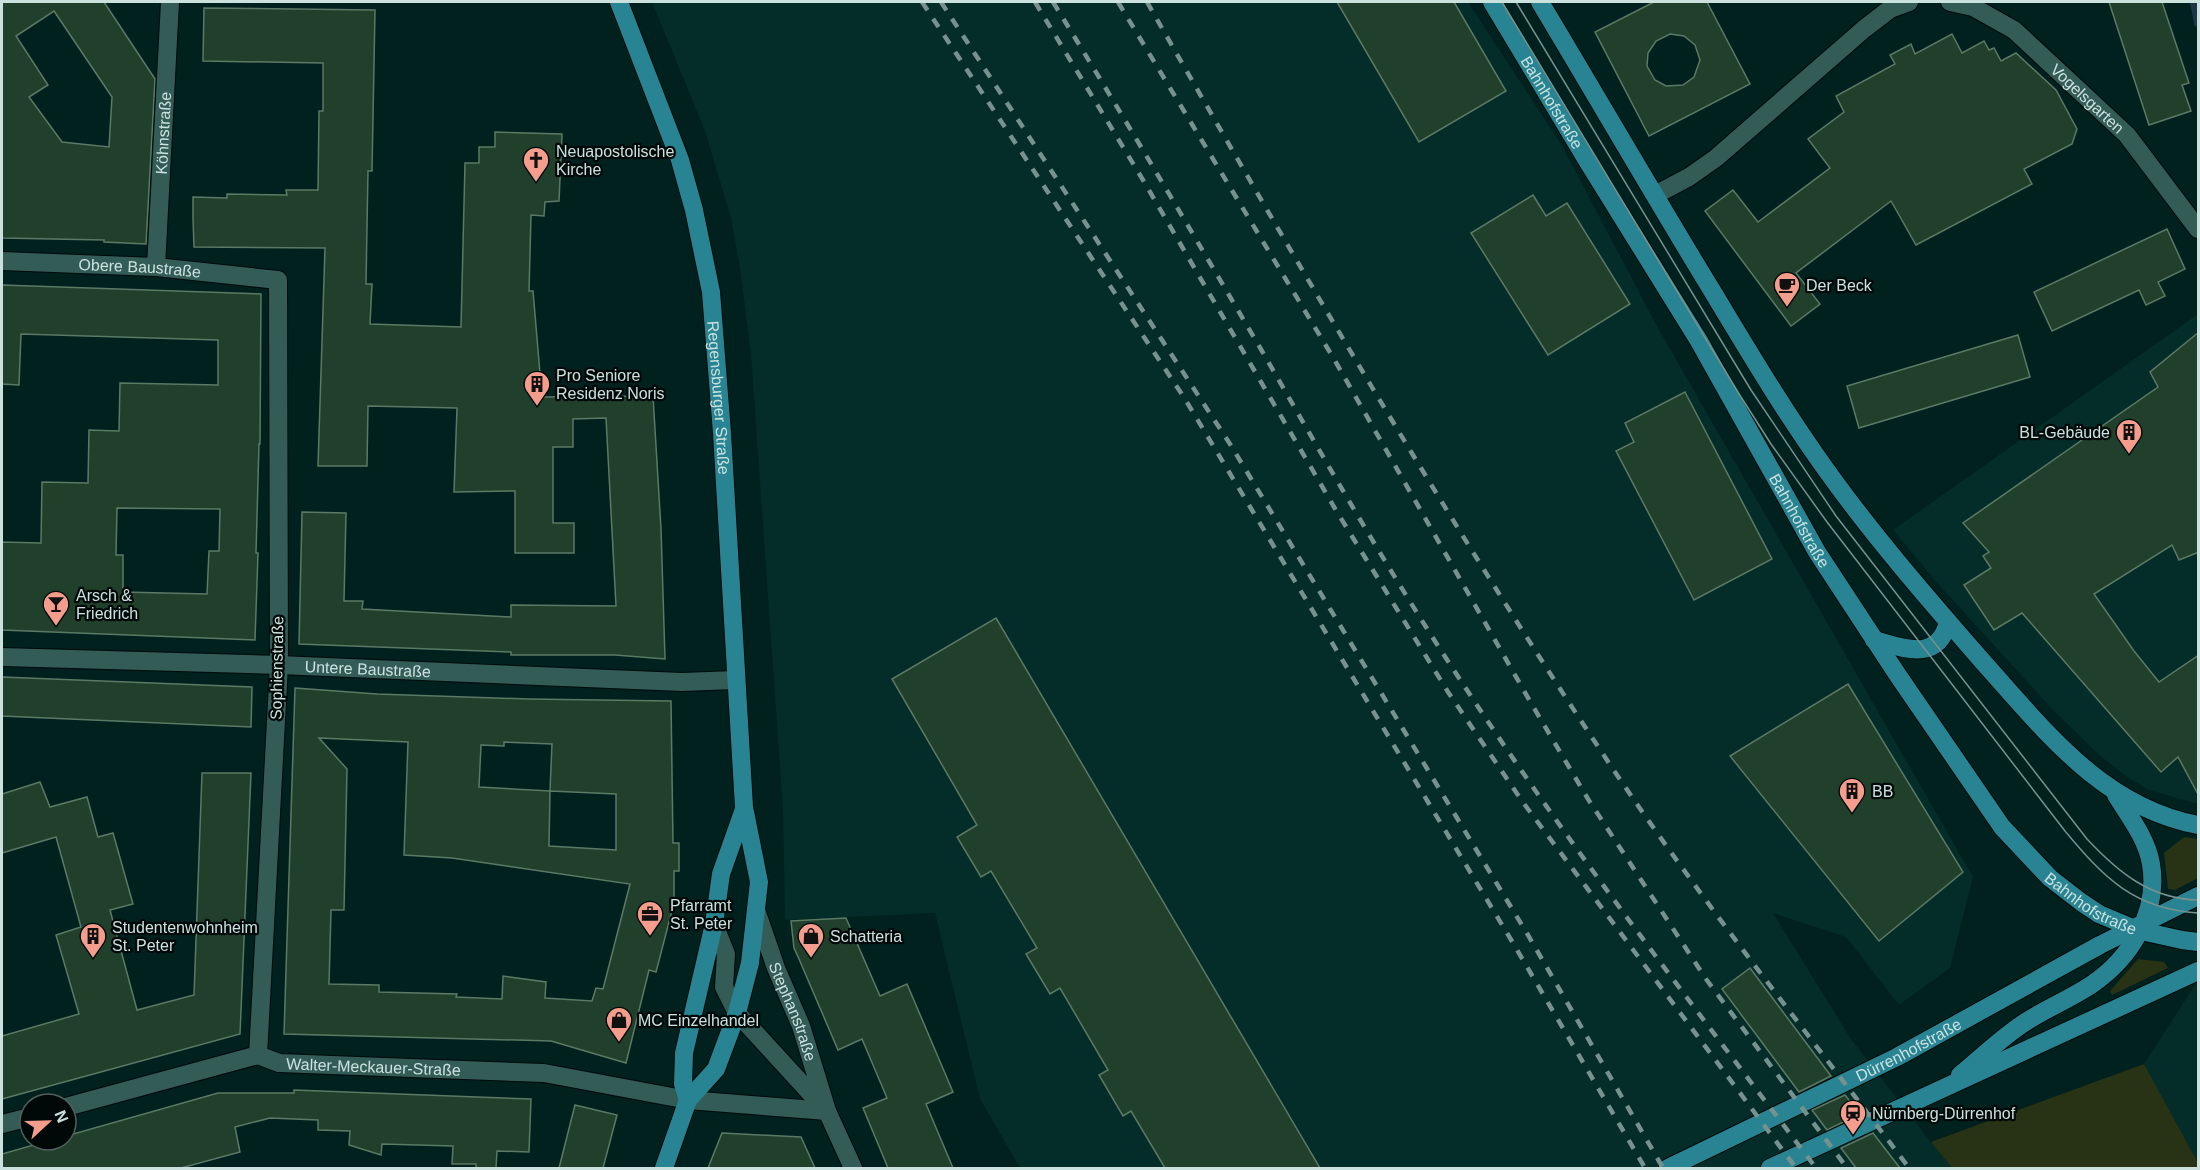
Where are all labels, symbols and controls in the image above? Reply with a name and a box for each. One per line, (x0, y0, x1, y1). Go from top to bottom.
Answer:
street label: Bahnhofstraße (1518, 53, 1587, 152)
street label: Vogelsgarten (2048, 60, 2128, 136)
street label: Köhnstraße (152, 91, 174, 175)
place label: Neuapostolische Kirche (556, 143, 674, 178)
church icon: Neuapostolische Kirche (521, 145, 551, 183)
street label: Obere Baustraße (78, 255, 202, 280)
cafe icon: Der Beck (1772, 270, 1802, 308)
place label: Der Beck (1806, 277, 1873, 294)
street label: Regensburger Straße (705, 320, 733, 475)
place label: Pro Seniore Residenz Noris (556, 367, 664, 402)
building icon: Pro Seniore Residenz Noris (522, 369, 552, 407)
building icon: BL-Gebäude (2114, 417, 2144, 455)
place label: BL-Gebäude (2019, 424, 2110, 441)
street label: Bahnhofstraße (1766, 471, 1833, 571)
place label: Arsch & Friedrich (76, 587, 138, 622)
bar icon: Arsch & Friedrich (41, 589, 71, 627)
street label: Sophienstraße (268, 616, 286, 720)
street label: Untere Baustraße (304, 658, 431, 680)
building icon: BB (1837, 776, 1867, 814)
place label: BB (1872, 783, 1893, 800)
street label: Bahnhofstraße (2042, 869, 2139, 937)
place label: Pfarramt St. Peter (670, 897, 733, 932)
office icon: Pfarramt St. Peter (635, 899, 665, 937)
place label: Studentenwohnheim St. Peter (112, 919, 258, 954)
building icon: Studentenwohnheim St. Peter (78, 921, 108, 959)
shop icon: Schatteria (796, 921, 826, 959)
place label: Schatteria (830, 928, 902, 945)
street label: Stephanstraße (766, 960, 820, 1063)
shop icon: MC Einzelhandel (604, 1005, 634, 1043)
place label: MC Einzelhandel (638, 1012, 759, 1029)
street label: Dürrenhofstraße (1853, 1015, 1964, 1084)
street label: Walter-Meckauer-Straße (286, 1055, 461, 1078)
north arrow (18, 1092, 78, 1152)
station icon: Nürnberg-Dürrenhof (1838, 1098, 1868, 1136)
place label: Nürnberg-Dürrenhof (1872, 1105, 2016, 1122)
text: N (51, 1108, 71, 1125)

